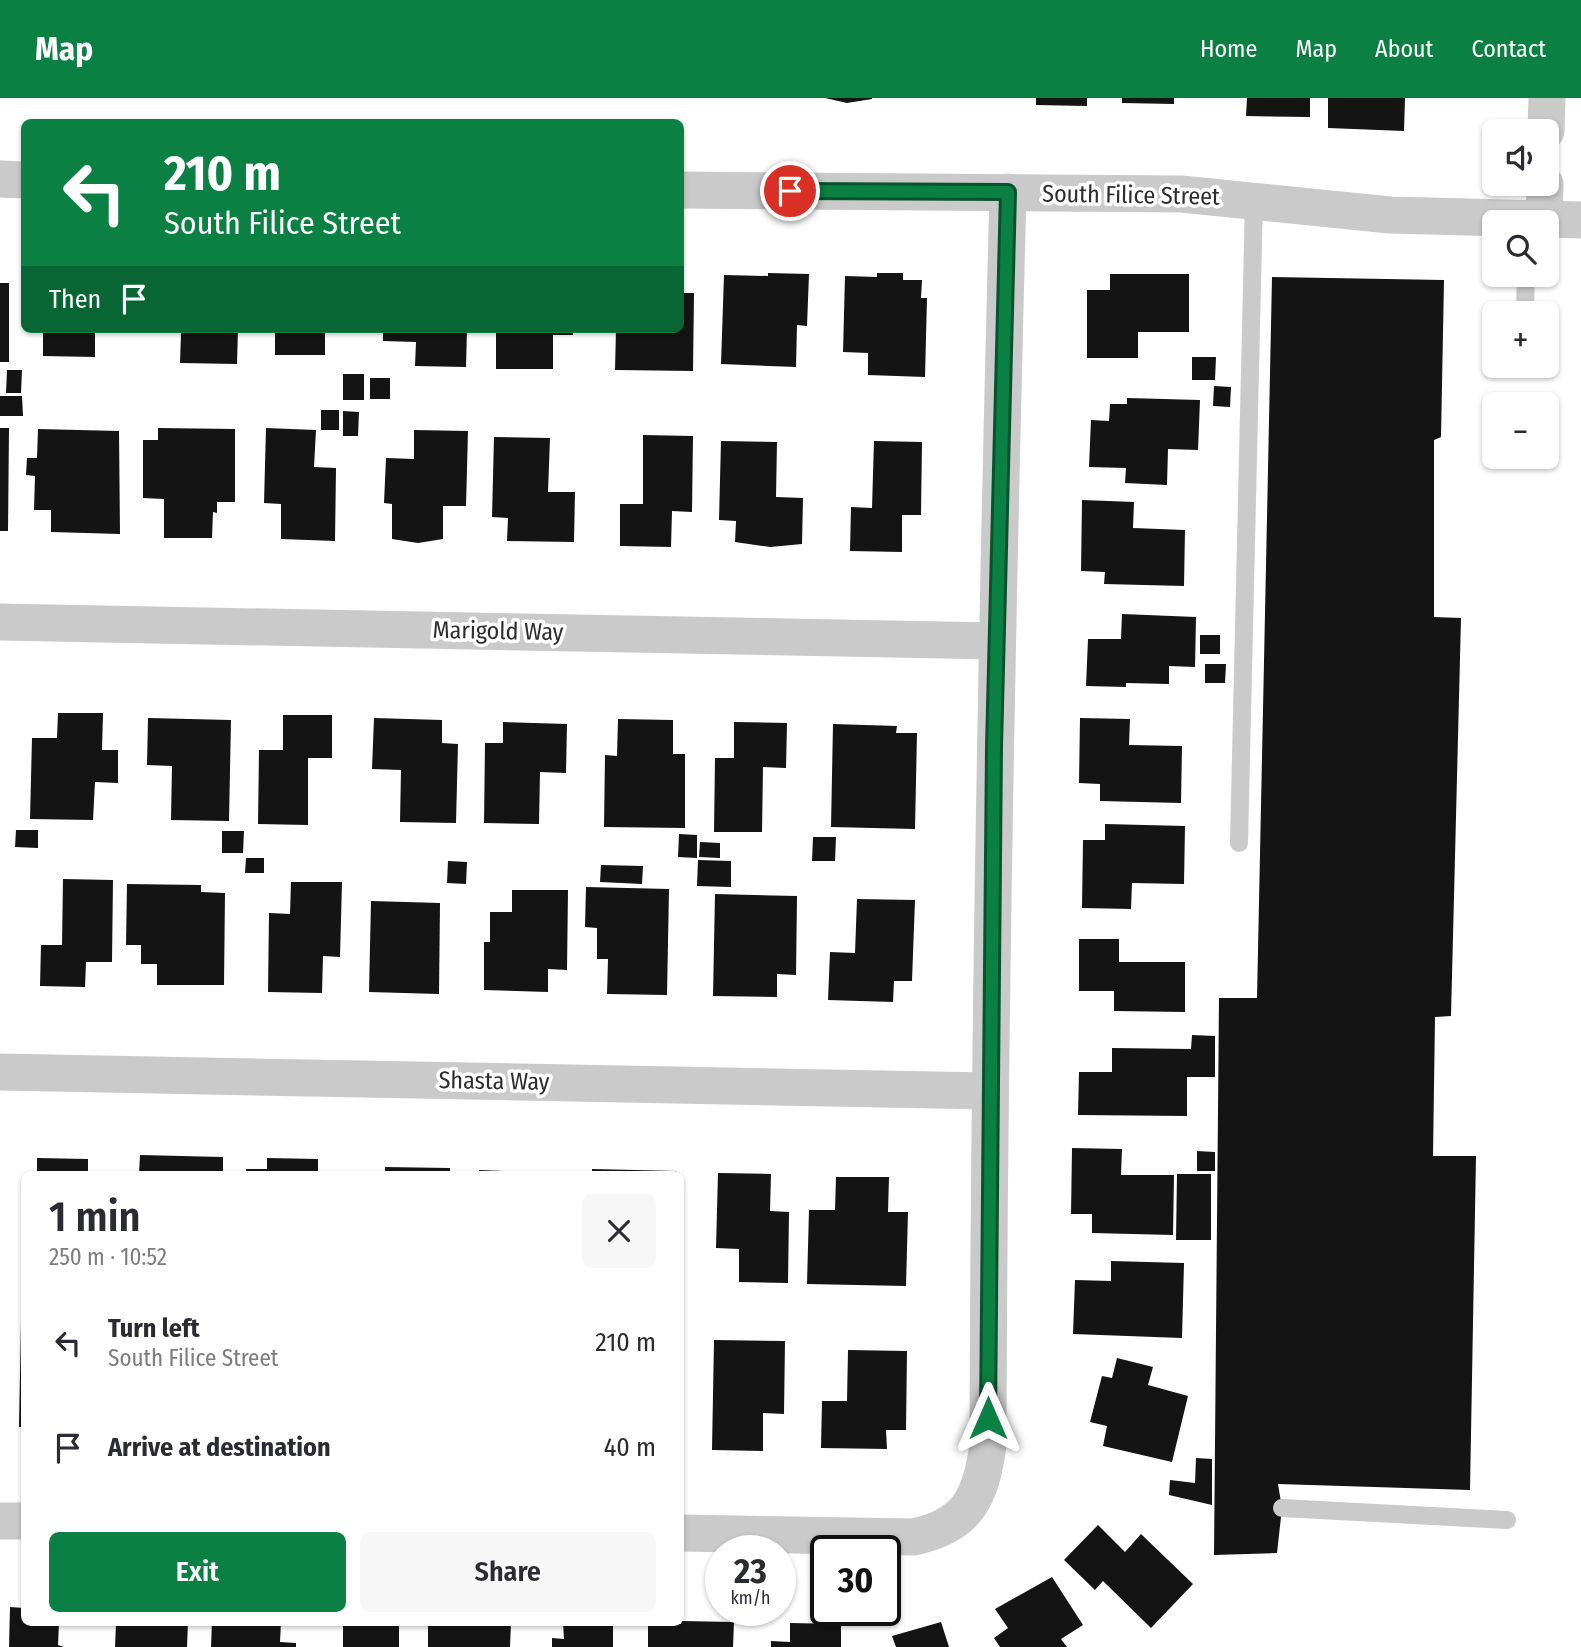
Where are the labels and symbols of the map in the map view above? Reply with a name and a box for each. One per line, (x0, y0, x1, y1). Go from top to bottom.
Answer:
pin (760, 161, 820, 221)
street label: South Filice Street (1042, 179, 1220, 211)
street label: Marigold Way (432, 616, 564, 646)
street label: Shasta Way (438, 1066, 550, 1096)
position arrow (951, 1381, 1025, 1455)
speed limit sign: 30 (810, 1535, 901, 1626)

